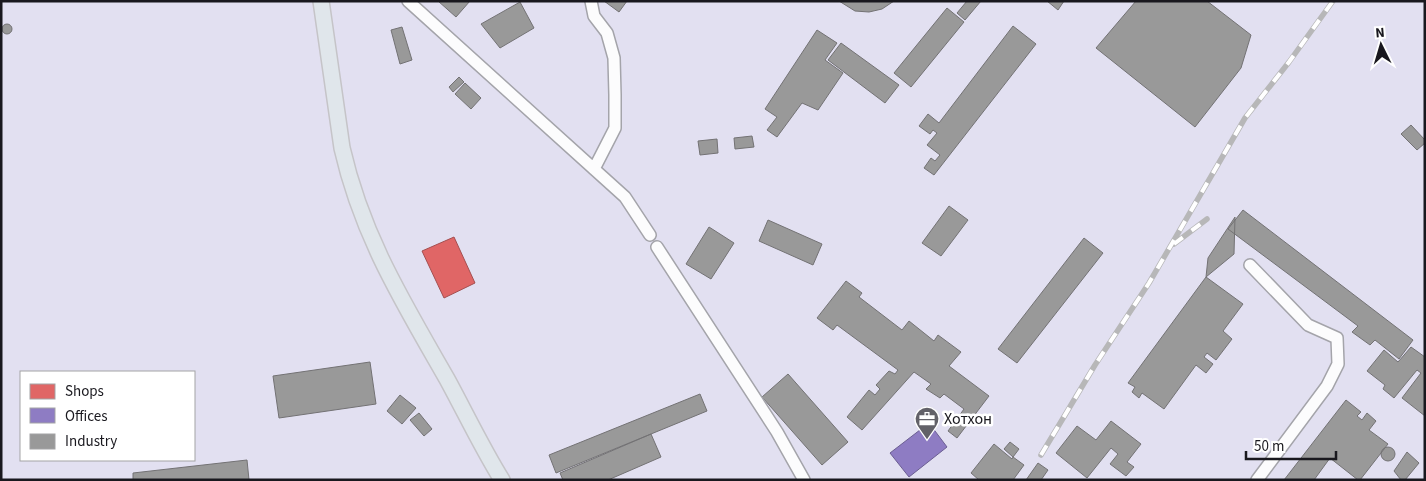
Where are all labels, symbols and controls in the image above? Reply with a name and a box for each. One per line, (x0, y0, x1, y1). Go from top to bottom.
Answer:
north arrow (1356, 20, 1406, 70)
text: N (1374, 23, 1385, 43)
legend (20, 371, 195, 461)
text: Shops (65, 381, 104, 402)
text: Offices (65, 406, 108, 427)
office icon: Хотхон (914, 406, 940, 440)
place label: Хотхон (944, 408, 992, 430)
scale bar (1246, 428, 1336, 460)
text: Industry (65, 431, 117, 452)
text: 50 m (1254, 436, 1284, 457)

